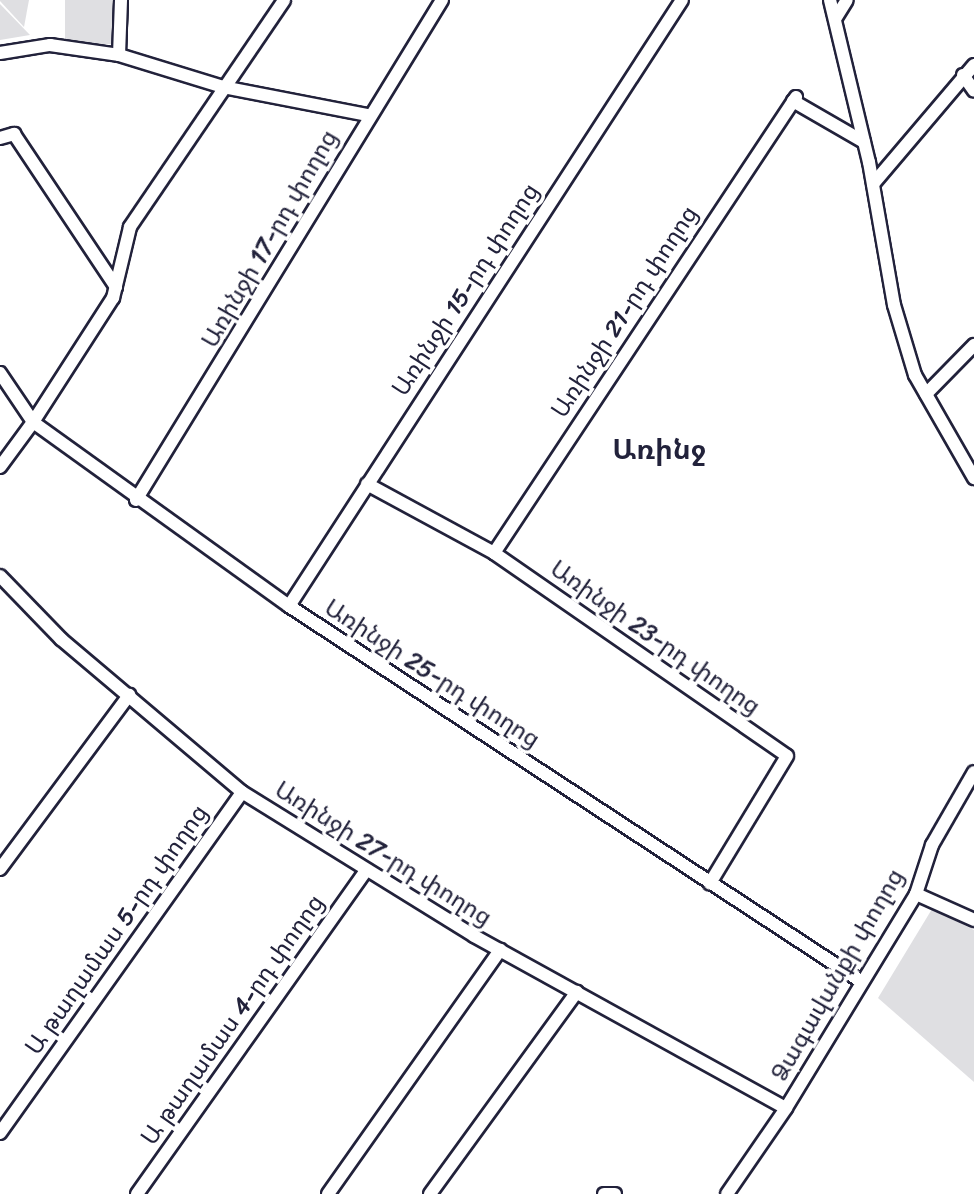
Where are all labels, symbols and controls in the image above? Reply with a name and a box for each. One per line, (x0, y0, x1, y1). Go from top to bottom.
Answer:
street label: Առինջի 17-րդ փողոց (196, 125, 344, 353)
street label: Առինջի 15-րդ փողոց (386, 178, 546, 402)
street label: Առինջի 21-րդ փողոց (546, 201, 704, 423)
district label: Առինջ (612, 433, 706, 467)
street label: Առինջի 23-րդ փողոց (544, 555, 766, 721)
street label: Առինջի 25-րդ փողոց (319, 594, 545, 754)
street label: Առինջի 27-րդ փողոց (269, 775, 497, 933)
street label: Ա թաղամաս 5-րդ փողոց (20, 799, 214, 1061)
street label: Ձագավանքի փողոց (766, 864, 910, 1086)
street label: Ա թաղամաս 4-րդ փողոց (135, 889, 331, 1151)

